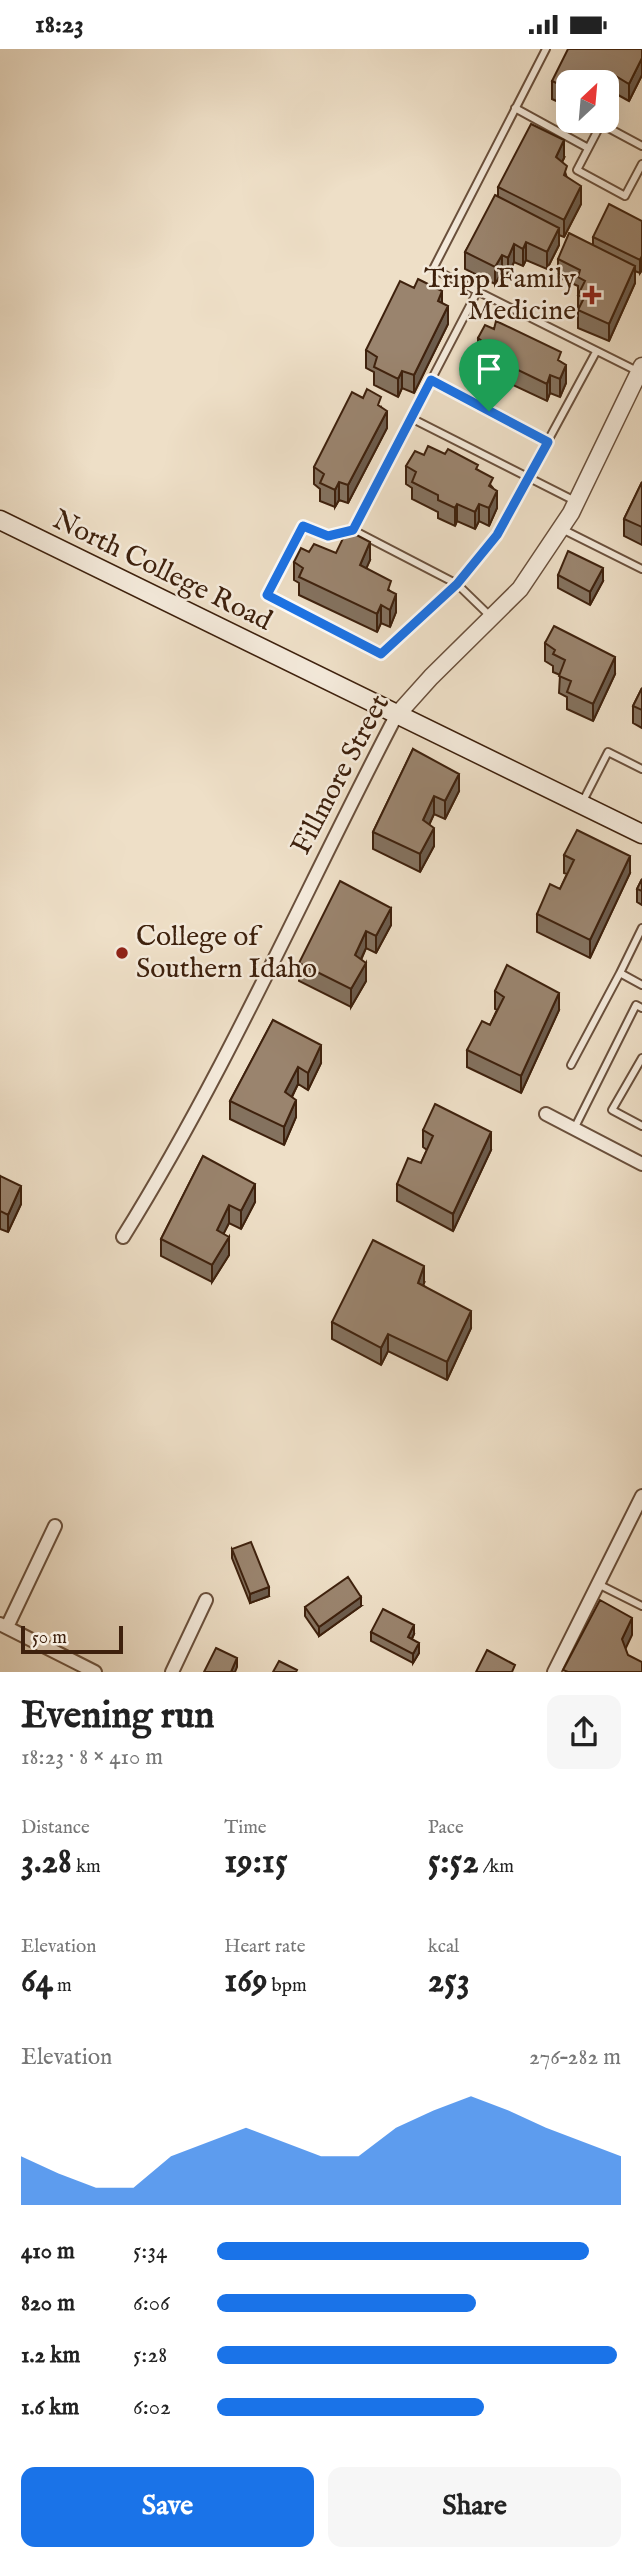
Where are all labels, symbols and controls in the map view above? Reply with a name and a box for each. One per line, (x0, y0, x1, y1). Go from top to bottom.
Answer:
text: 18:23 (35, 8, 84, 41)
north arrow (556, 70, 620, 133)
map controls (556, 70, 619, 133)
place label: Tripp Family Medicine (424, 262, 576, 329)
marker: Tripp Family Medicine (582, 285, 602, 305)
pin (459, 339, 519, 411)
icon: arrive (470, 350, 508, 388)
street label: North College Road (47, 503, 278, 639)
street label: Fillmore Street (284, 689, 398, 861)
place label: College of Southern Idaho (136, 920, 317, 987)
marker: College of Southern Idaho (114, 945, 130, 961)
scale bar (21, 1623, 122, 1655)
text: 50 m (32, 1626, 67, 1650)
text: Evening run (21, 1693, 215, 1741)
button: share (547, 1695, 621, 1769)
text: 18:23 · 8 × 410 m (21, 1743, 163, 1772)
text: Distance (21, 1816, 90, 1840)
text: Time (224, 1816, 267, 1840)
text: Pace (428, 1816, 464, 1840)
text: 3.28 (21, 1840, 72, 1885)
text: 19:15 (224, 1840, 288, 1885)
text: 5:52 (428, 1840, 479, 1885)
text: km (72, 1855, 101, 1879)
text: /km (479, 1855, 514, 1879)
text: Elevation (21, 1935, 96, 1959)
text: Heart rate (224, 1935, 305, 1959)
text: kcal (428, 1935, 459, 1959)
text: 64 (21, 1959, 53, 2004)
text: 169 (224, 1959, 267, 2004)
text: 253 (428, 1959, 470, 2004)
text: m (53, 1974, 72, 1998)
text: bpm (267, 1974, 307, 1998)
text: Elevation (21, 2043, 112, 2072)
text: 276–282 m (529, 2043, 621, 2072)
text: 410 m (21, 2237, 75, 2266)
text: 5:34 (133, 2237, 167, 2266)
text: 820 m (21, 2289, 75, 2318)
text: 6:06 (133, 2289, 170, 2318)
text: 1.2 km (21, 2341, 80, 2370)
text: 5:28 (133, 2341, 167, 2370)
text: 1.6 km (21, 2393, 79, 2422)
text: 6:02 (133, 2393, 171, 2422)
button: Save (21, 2467, 314, 2547)
button: Share (328, 2467, 621, 2547)

